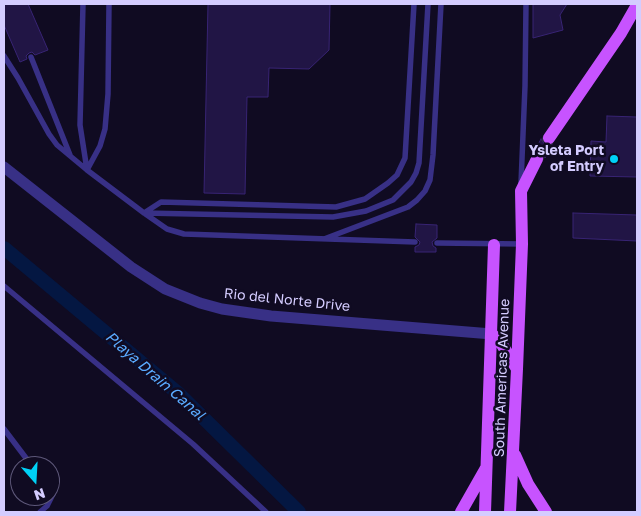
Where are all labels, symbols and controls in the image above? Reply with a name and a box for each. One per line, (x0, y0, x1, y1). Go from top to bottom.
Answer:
place label: Ysleta Port of Entry (528, 143, 604, 176)
marker: Ysleta Port of Entry (608, 153, 620, 165)
street label: Rio del Norte Drive (223, 285, 351, 315)
street label: South Americas Avenue (491, 298, 513, 458)
water label: Playa Drain Canal (102, 328, 208, 424)
north arrow (10, 456, 60, 506)
text: N (32, 485, 48, 504)

